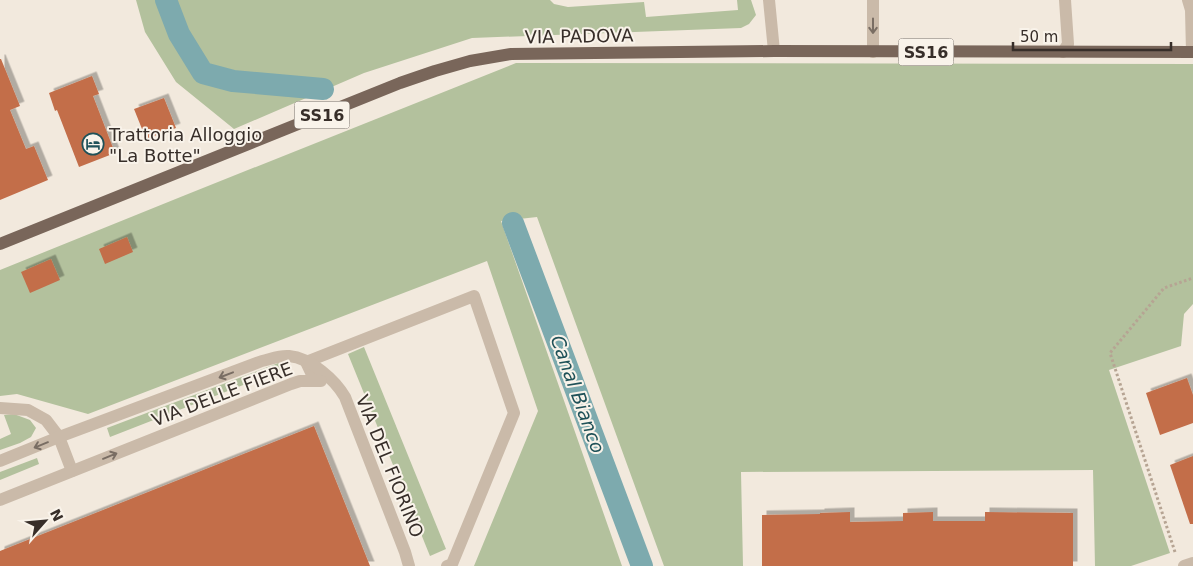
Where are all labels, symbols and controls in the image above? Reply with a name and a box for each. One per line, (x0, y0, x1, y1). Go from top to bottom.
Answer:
one-way arrow (868, 18, 878, 34)
scale bar (1013, 20, 1170, 52)
street label: VIA PADOVA (524, 25, 634, 47)
text: 50 m (1020, 28, 1058, 46)
road number: SS16 (898, 38, 954, 66)
road number: SS16 (294, 102, 350, 128)
place label: Trattoria Alloggio "La Botte" (108, 124, 262, 166)
hotel icon: Trattoria Alloggio "La Botte" (81, 132, 105, 156)
water label: Canal Bianco (546, 332, 610, 456)
street label: VIA DELLE FIERE (149, 358, 295, 430)
one-way arrow (219, 371, 234, 380)
street label: VIA DEL FIORINO (352, 392, 428, 540)
one-way arrow (34, 441, 49, 450)
one-way arrow (102, 451, 117, 460)
north arrow (20, 496, 70, 546)
text: N (47, 506, 66, 524)

